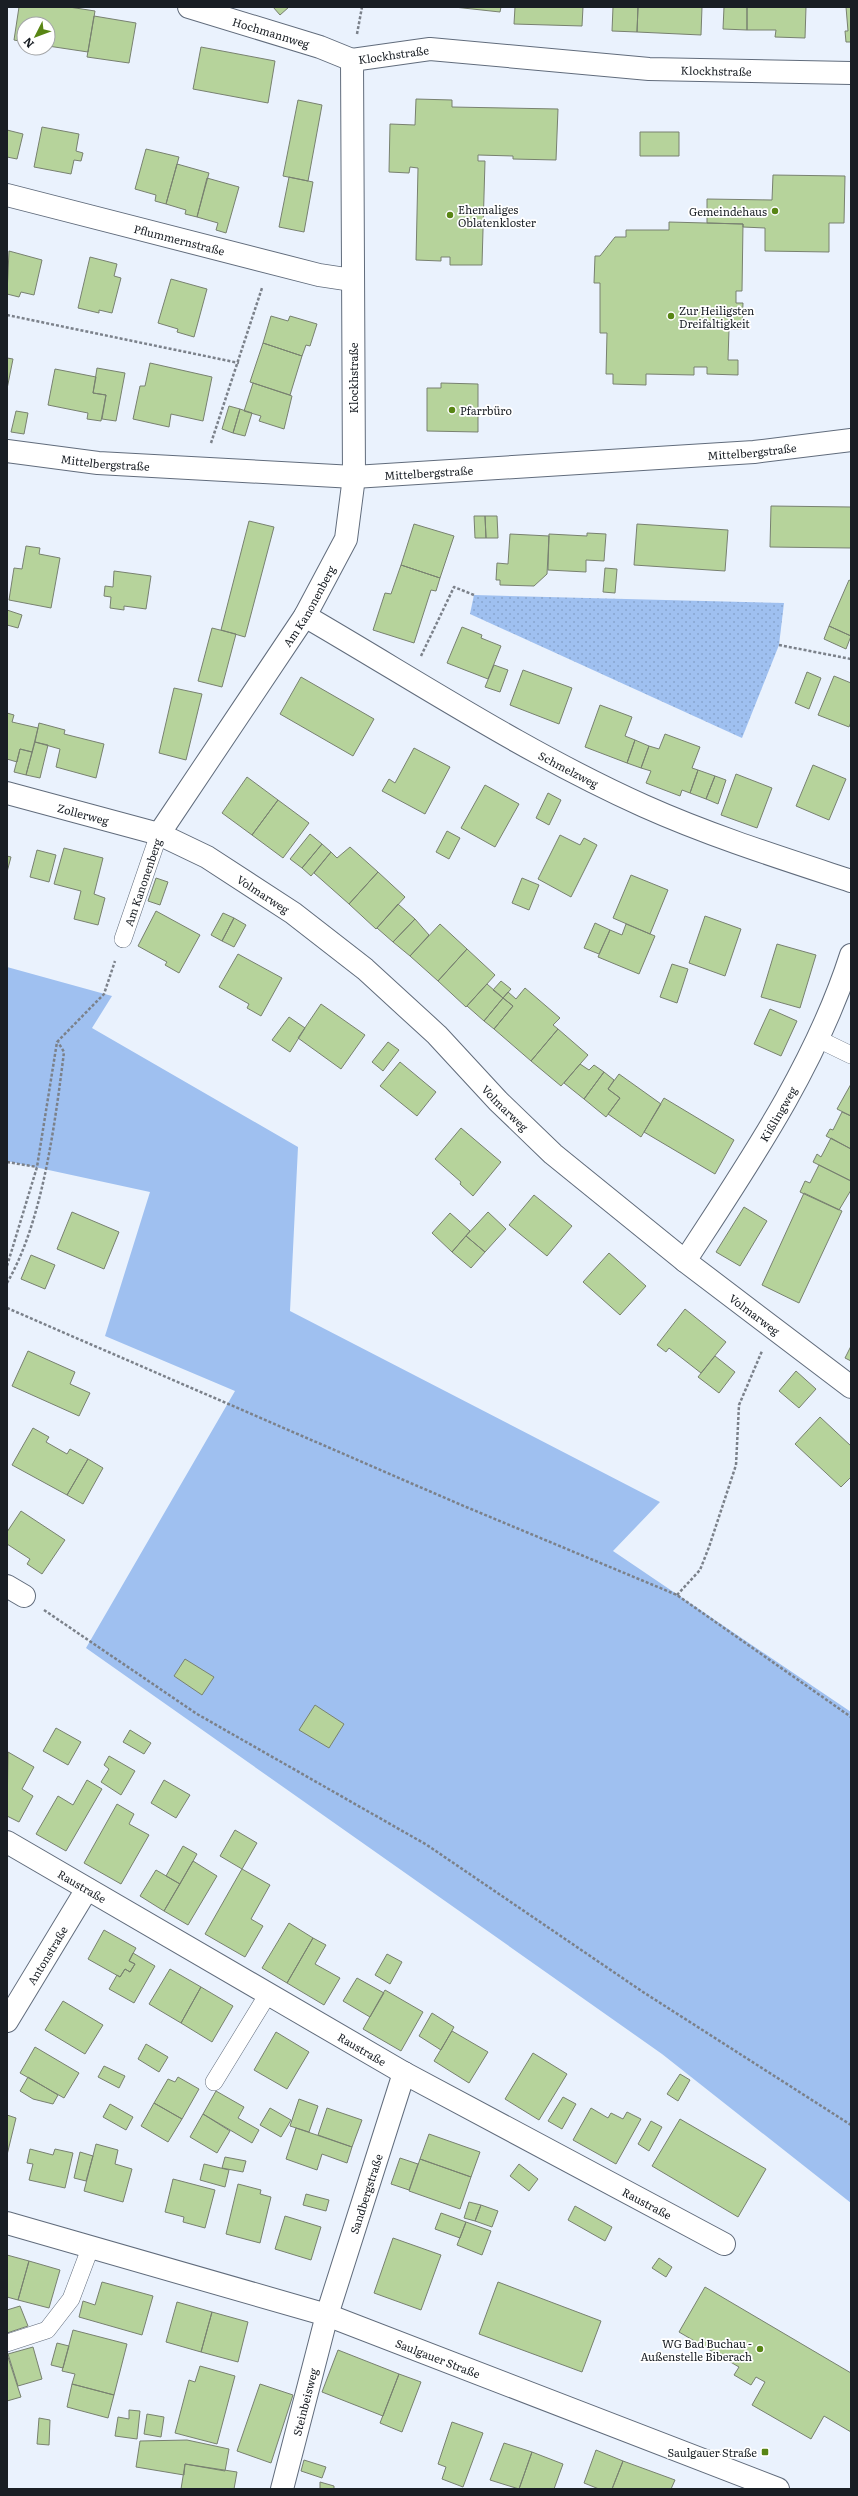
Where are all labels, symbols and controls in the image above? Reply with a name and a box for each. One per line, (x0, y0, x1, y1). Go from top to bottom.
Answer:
street label: Hochmannweg (231, 13, 313, 52)
north arrow (16, 16, 56, 56)
text: N (19, 35, 37, 52)
street label: Klockhstraße (357, 41, 430, 67)
street label: Klockhstraße (681, 62, 752, 79)
place label: Ehemaliges Oblatenkloster (458, 201, 537, 230)
place label: Gemeindehaus (689, 203, 767, 219)
marker: Gemeindehaus (770, 206, 780, 216)
marker: Ehemaliges Oblatenkloster (445, 210, 455, 220)
street label: Pflummernstraße (132, 220, 227, 259)
place label: Zur Heiligsten Dreifaltigkeit (679, 302, 754, 331)
marker: Zur Heiligsten Dreifaltigkeit (666, 311, 676, 321)
street label: Klockhstraße (345, 342, 361, 413)
place label: Pfarrbüro (460, 402, 512, 418)
marker: Pfarrbüro (447, 405, 457, 415)
street label: Mittelbergstraße (707, 439, 798, 463)
street label: Mittelbergstraße (60, 450, 150, 474)
street label: Mittelbergstraße (384, 462, 474, 483)
street label: Am Kanonenberg (279, 562, 339, 650)
street label: Schmelzweg (536, 747, 602, 792)
street label: Zollerweg (56, 799, 112, 828)
street label: Am Kanonenberg (120, 835, 165, 928)
street label: Volmarweg (234, 871, 294, 917)
street label: Volmarweg (479, 1081, 533, 1135)
street label: Kißlingweg (755, 1083, 800, 1144)
street label: Volmarweg (726, 1290, 784, 1339)
street label: Raustraße (55, 1865, 110, 1906)
street label: Antonstraße (23, 1922, 71, 1988)
street label: Raustraße (335, 2028, 390, 2069)
street label: Sandbergstraße (345, 2151, 386, 2236)
street label: Raustraße (620, 2183, 675, 2223)
street label: Saulgauer Straße (393, 2334, 483, 2382)
place label: WG Bad Buchau - Außenstelle Biberach (640, 2335, 752, 2364)
marker: WG Bad Buchau - Außenstelle Biberach (755, 2344, 765, 2354)
street label: Steinbeisweg (288, 2365, 321, 2437)
place label: Saulgauer Straße (668, 2444, 757, 2460)
marker: Saulgauer Straße (760, 2447, 770, 2457)

